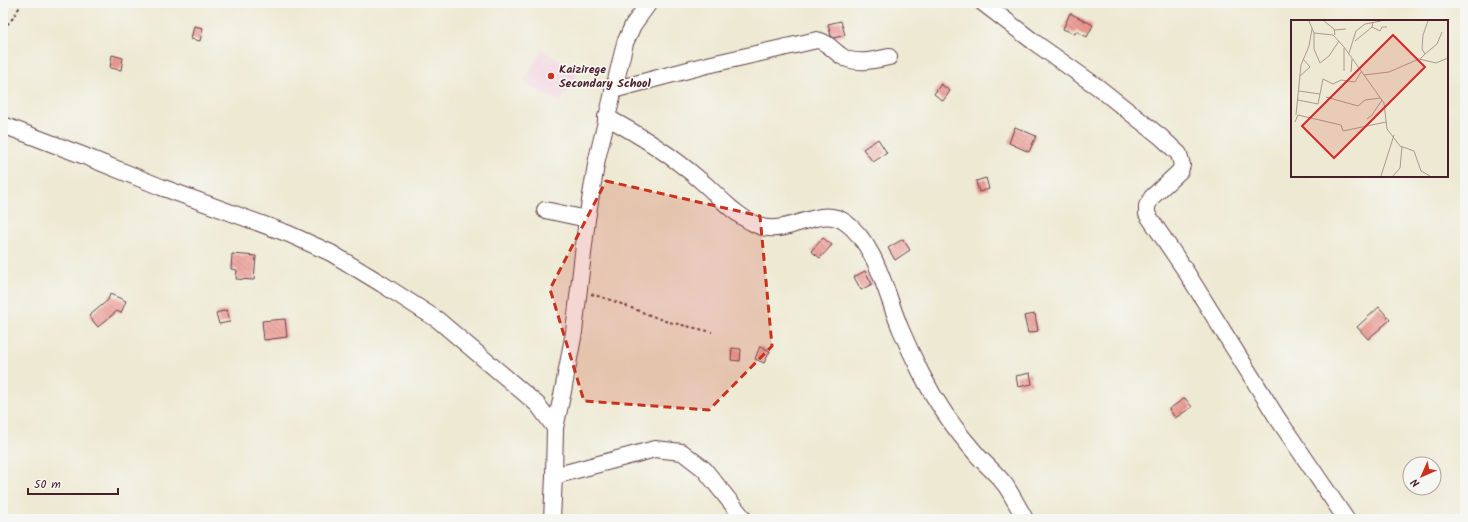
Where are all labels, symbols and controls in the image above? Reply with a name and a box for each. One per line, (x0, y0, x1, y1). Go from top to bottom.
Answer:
inset map (1291, 20, 1448, 177)
place label: Kaizirege Secondary School (559, 60, 651, 93)
marker: Kaizirege Secondary School (546, 71, 556, 81)
north arrow (1402, 456, 1442, 496)
scale bar (28, 470, 118, 496)
text: N (1407, 474, 1424, 491)
text: 50 m (34, 475, 61, 494)

